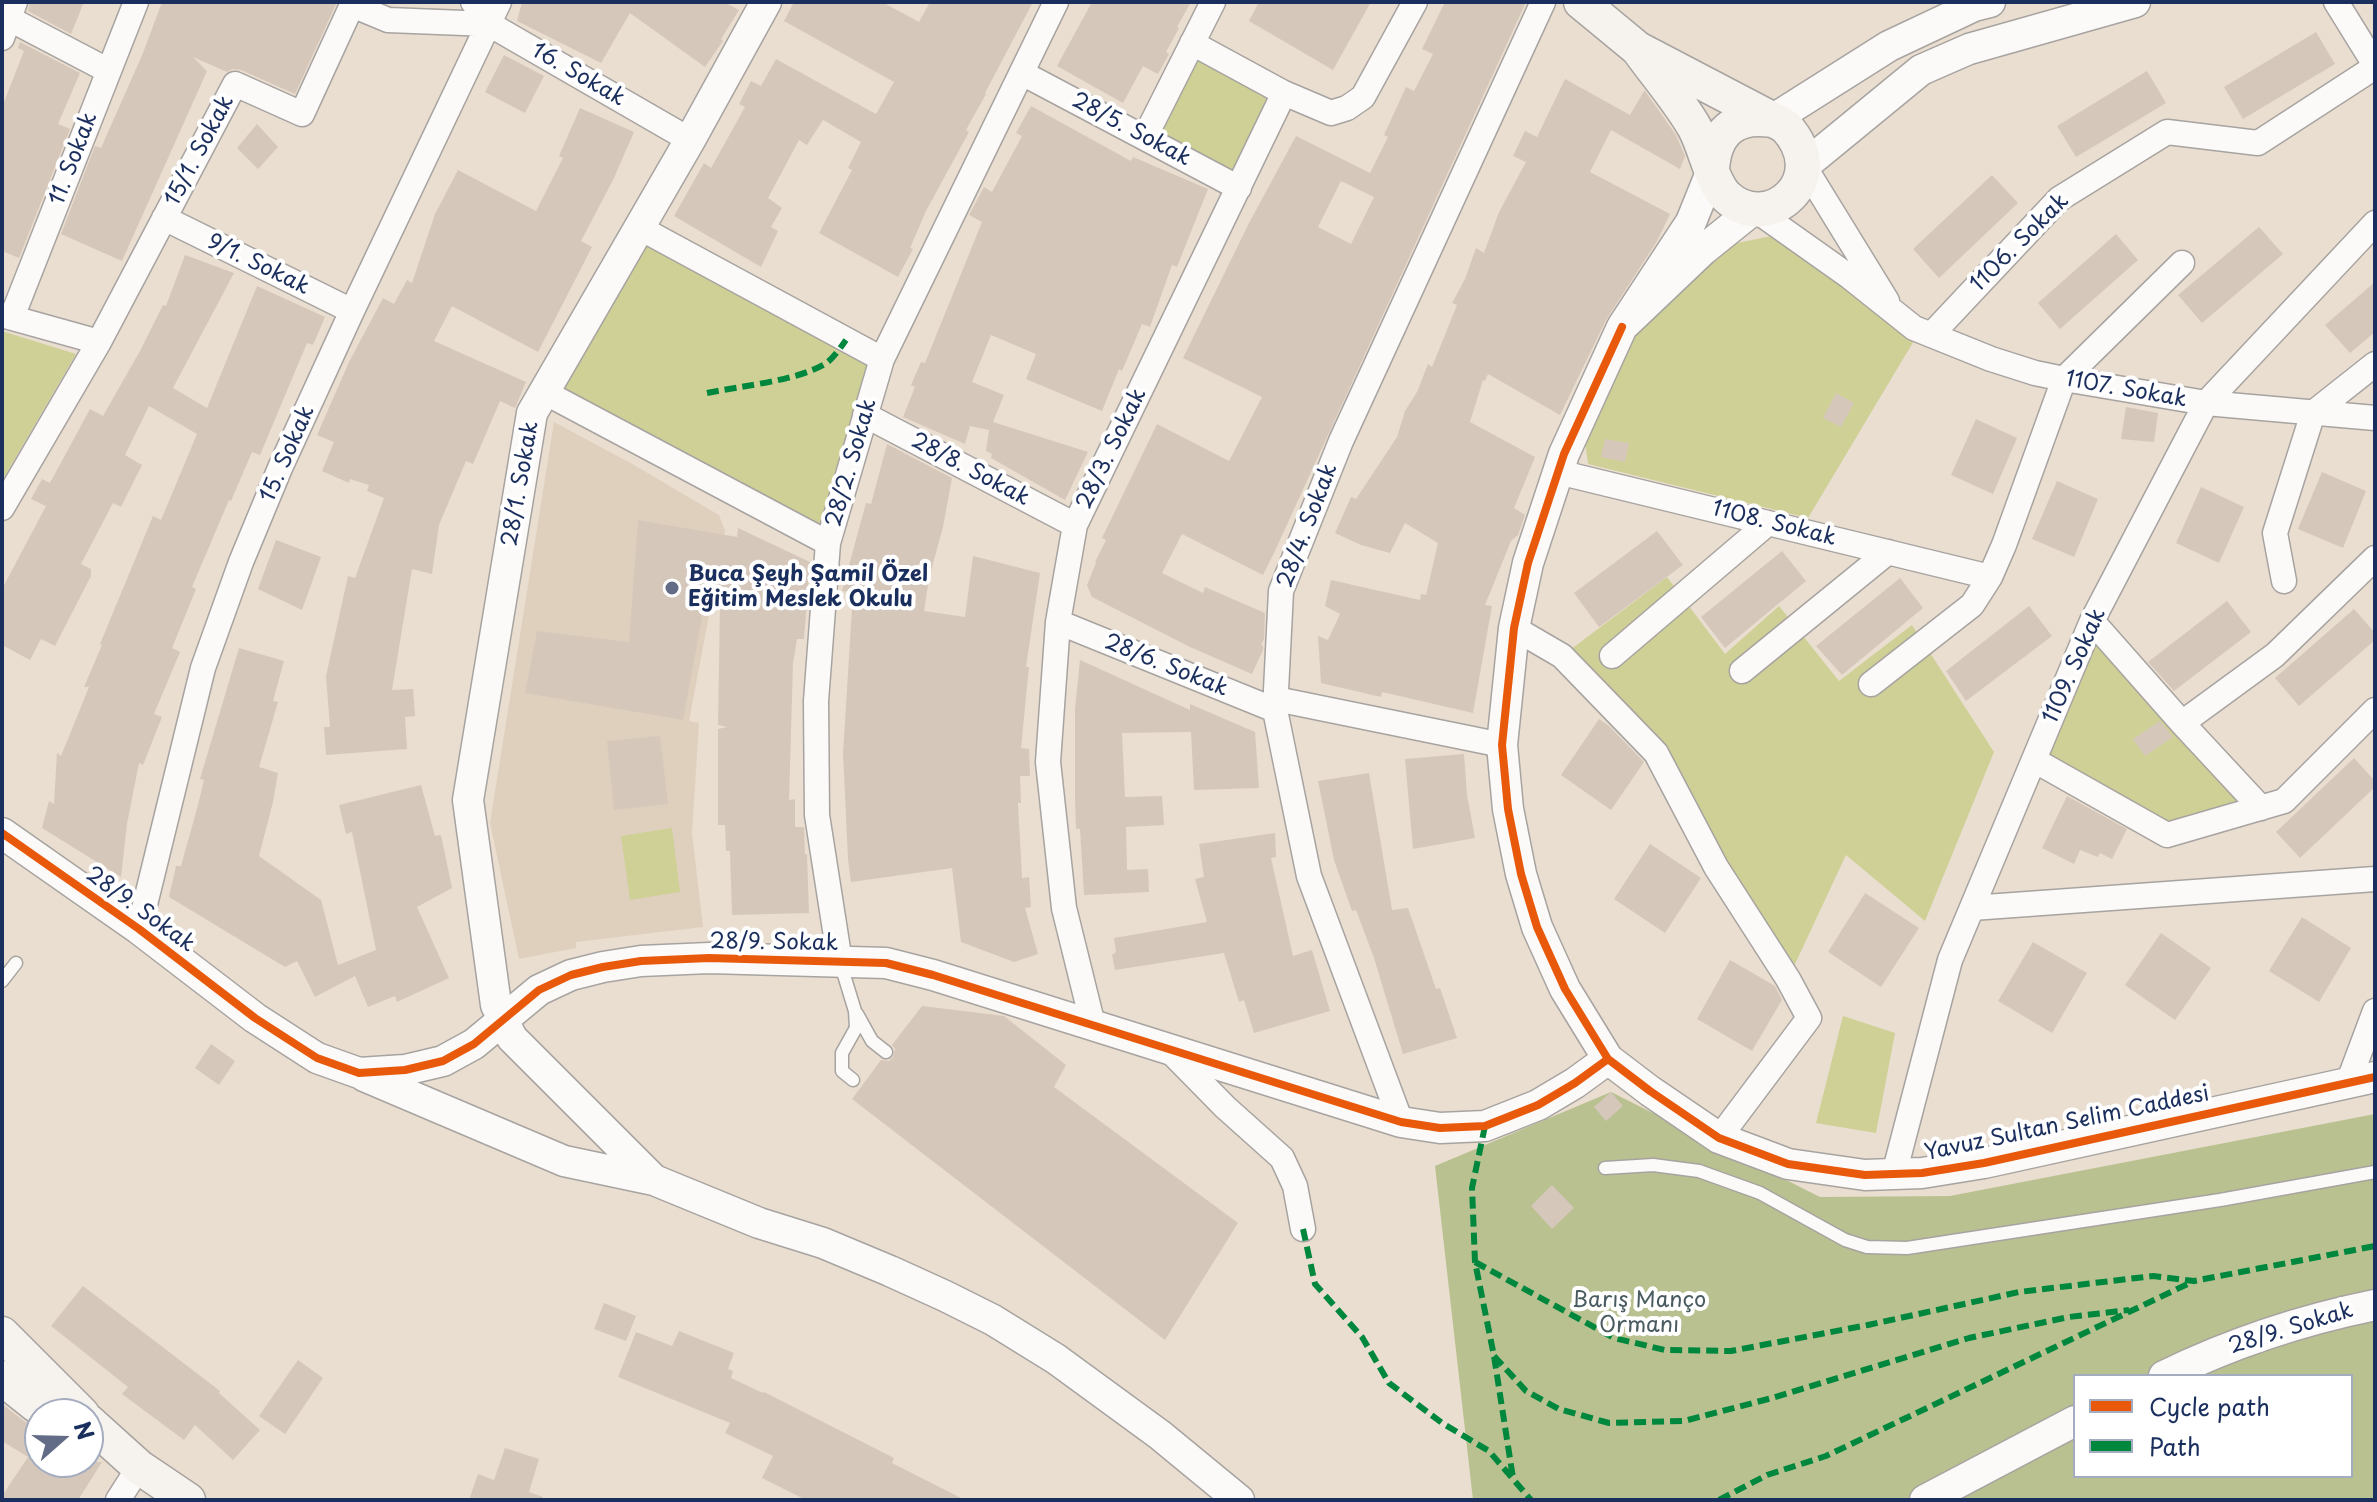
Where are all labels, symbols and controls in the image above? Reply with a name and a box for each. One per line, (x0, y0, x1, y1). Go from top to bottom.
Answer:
street label: 16. Sokak (526, 38, 630, 112)
street label: 28/5. Sokak (1067, 88, 1195, 172)
street label: 15/1. Sokak (160, 91, 240, 211)
street label: 11. Sokak (44, 109, 104, 209)
street label: 1106. Sokak (1965, 188, 2075, 298)
street label: 9/1. Sokak (203, 229, 313, 301)
street label: 1107. Sokak (2063, 366, 2189, 414)
street label: 28/3. Sokak (1071, 384, 1153, 514)
street label: 28/2. Sokak (821, 396, 883, 530)
street label: 15. Sokak (255, 402, 321, 506)
street label: 28/1. Sokak (497, 419, 545, 549)
street label: 28/8. Sokak (906, 428, 1034, 512)
street label: 28/4. Sokak (1272, 460, 1344, 592)
street label: 1108. Sokak (1709, 496, 1839, 552)
place label: Buca Şeyh Şamil Özel Eğitim Meslek Okulu (688, 562, 928, 614)
marker: Buca Şeyh Şamil Özel Eğitim Meslek Okulu (663, 579, 681, 597)
street label: 1109. Sokak (2038, 604, 2112, 728)
street label: 28/6. Sokak (1100, 629, 1232, 703)
street label: 28/9. Sokak (80, 862, 200, 958)
street label: 28/9. Sokak (709, 929, 839, 957)
street label: Yavuz Sultan Selim Caddesi (1922, 1081, 2212, 1167)
park label: Barış Manço Ormanı (1572, 1288, 1706, 1340)
street label: 28/9. Sokak (2226, 1298, 2356, 1360)
legend (2073, 1374, 2353, 1478)
text: Cycle path (2149, 1388, 2270, 1424)
north arrow (24, 1398, 104, 1478)
text: N (67, 1416, 104, 1444)
text: Path (2149, 1428, 2201, 1464)

